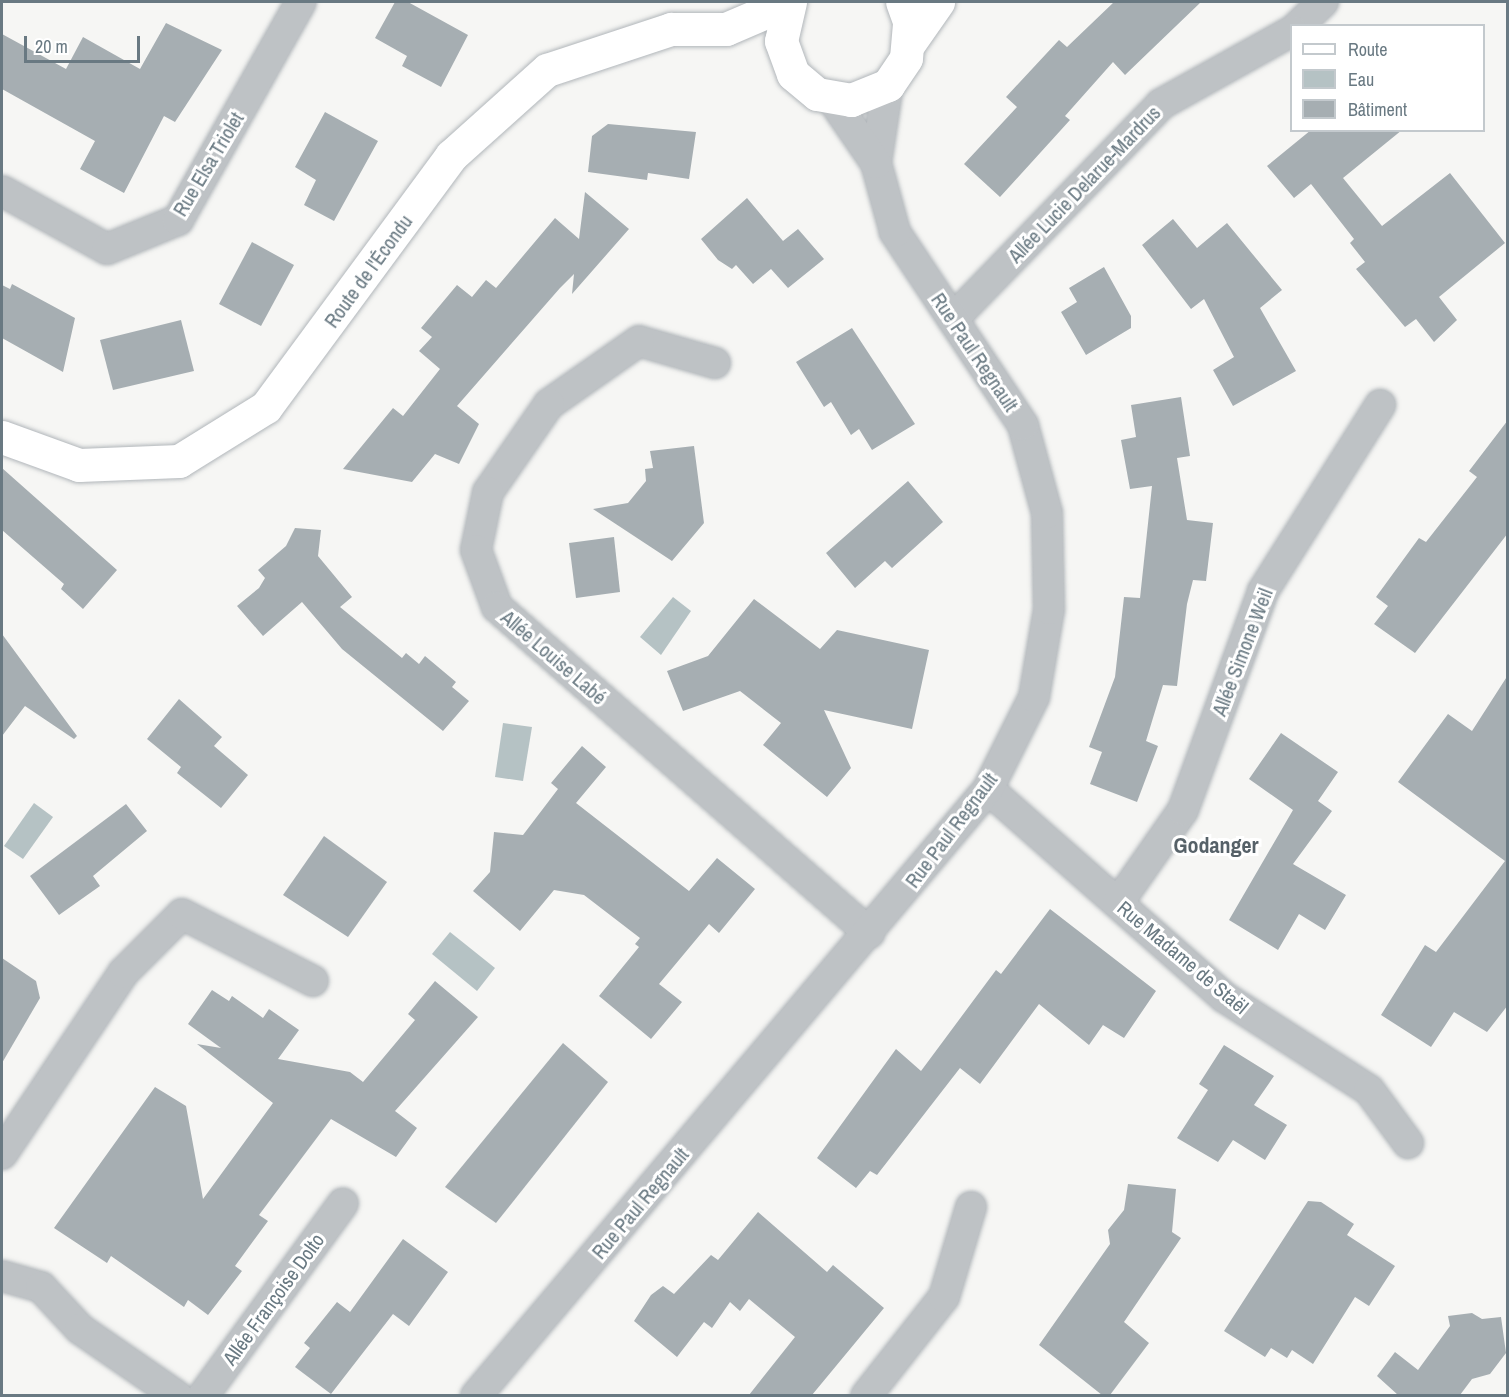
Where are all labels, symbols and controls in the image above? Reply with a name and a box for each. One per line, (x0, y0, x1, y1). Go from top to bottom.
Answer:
scale bar (27, 24, 142, 62)
legend (1290, 24, 1485, 132)
text: 20 m (35, 34, 68, 59)
text: Route (1348, 37, 1387, 62)
text: Eau (1348, 67, 1374, 92)
text: Bâtiment (1348, 97, 1407, 122)
street label: Allée Lucie Delarue-Mardrus (1003, 101, 1165, 267)
street label: Rue Elsa Triolet (168, 108, 248, 220)
street label: Route de l'Écondu (319, 210, 417, 332)
street label: Rue Paul Regnault (927, 288, 1023, 416)
street label: Allée Simone Weil (1207, 585, 1277, 719)
street label: Allée Louise Labé (497, 605, 611, 709)
street label: Rue Paul Regnault (900, 768, 1002, 892)
district label: Godanger (1173, 833, 1259, 859)
street label: Rue Madame de Staël (1113, 895, 1253, 1019)
street label: Rue Paul Regnault (587, 1143, 693, 1263)
street label: Allée Françoise Dolto (217, 1229, 329, 1369)

